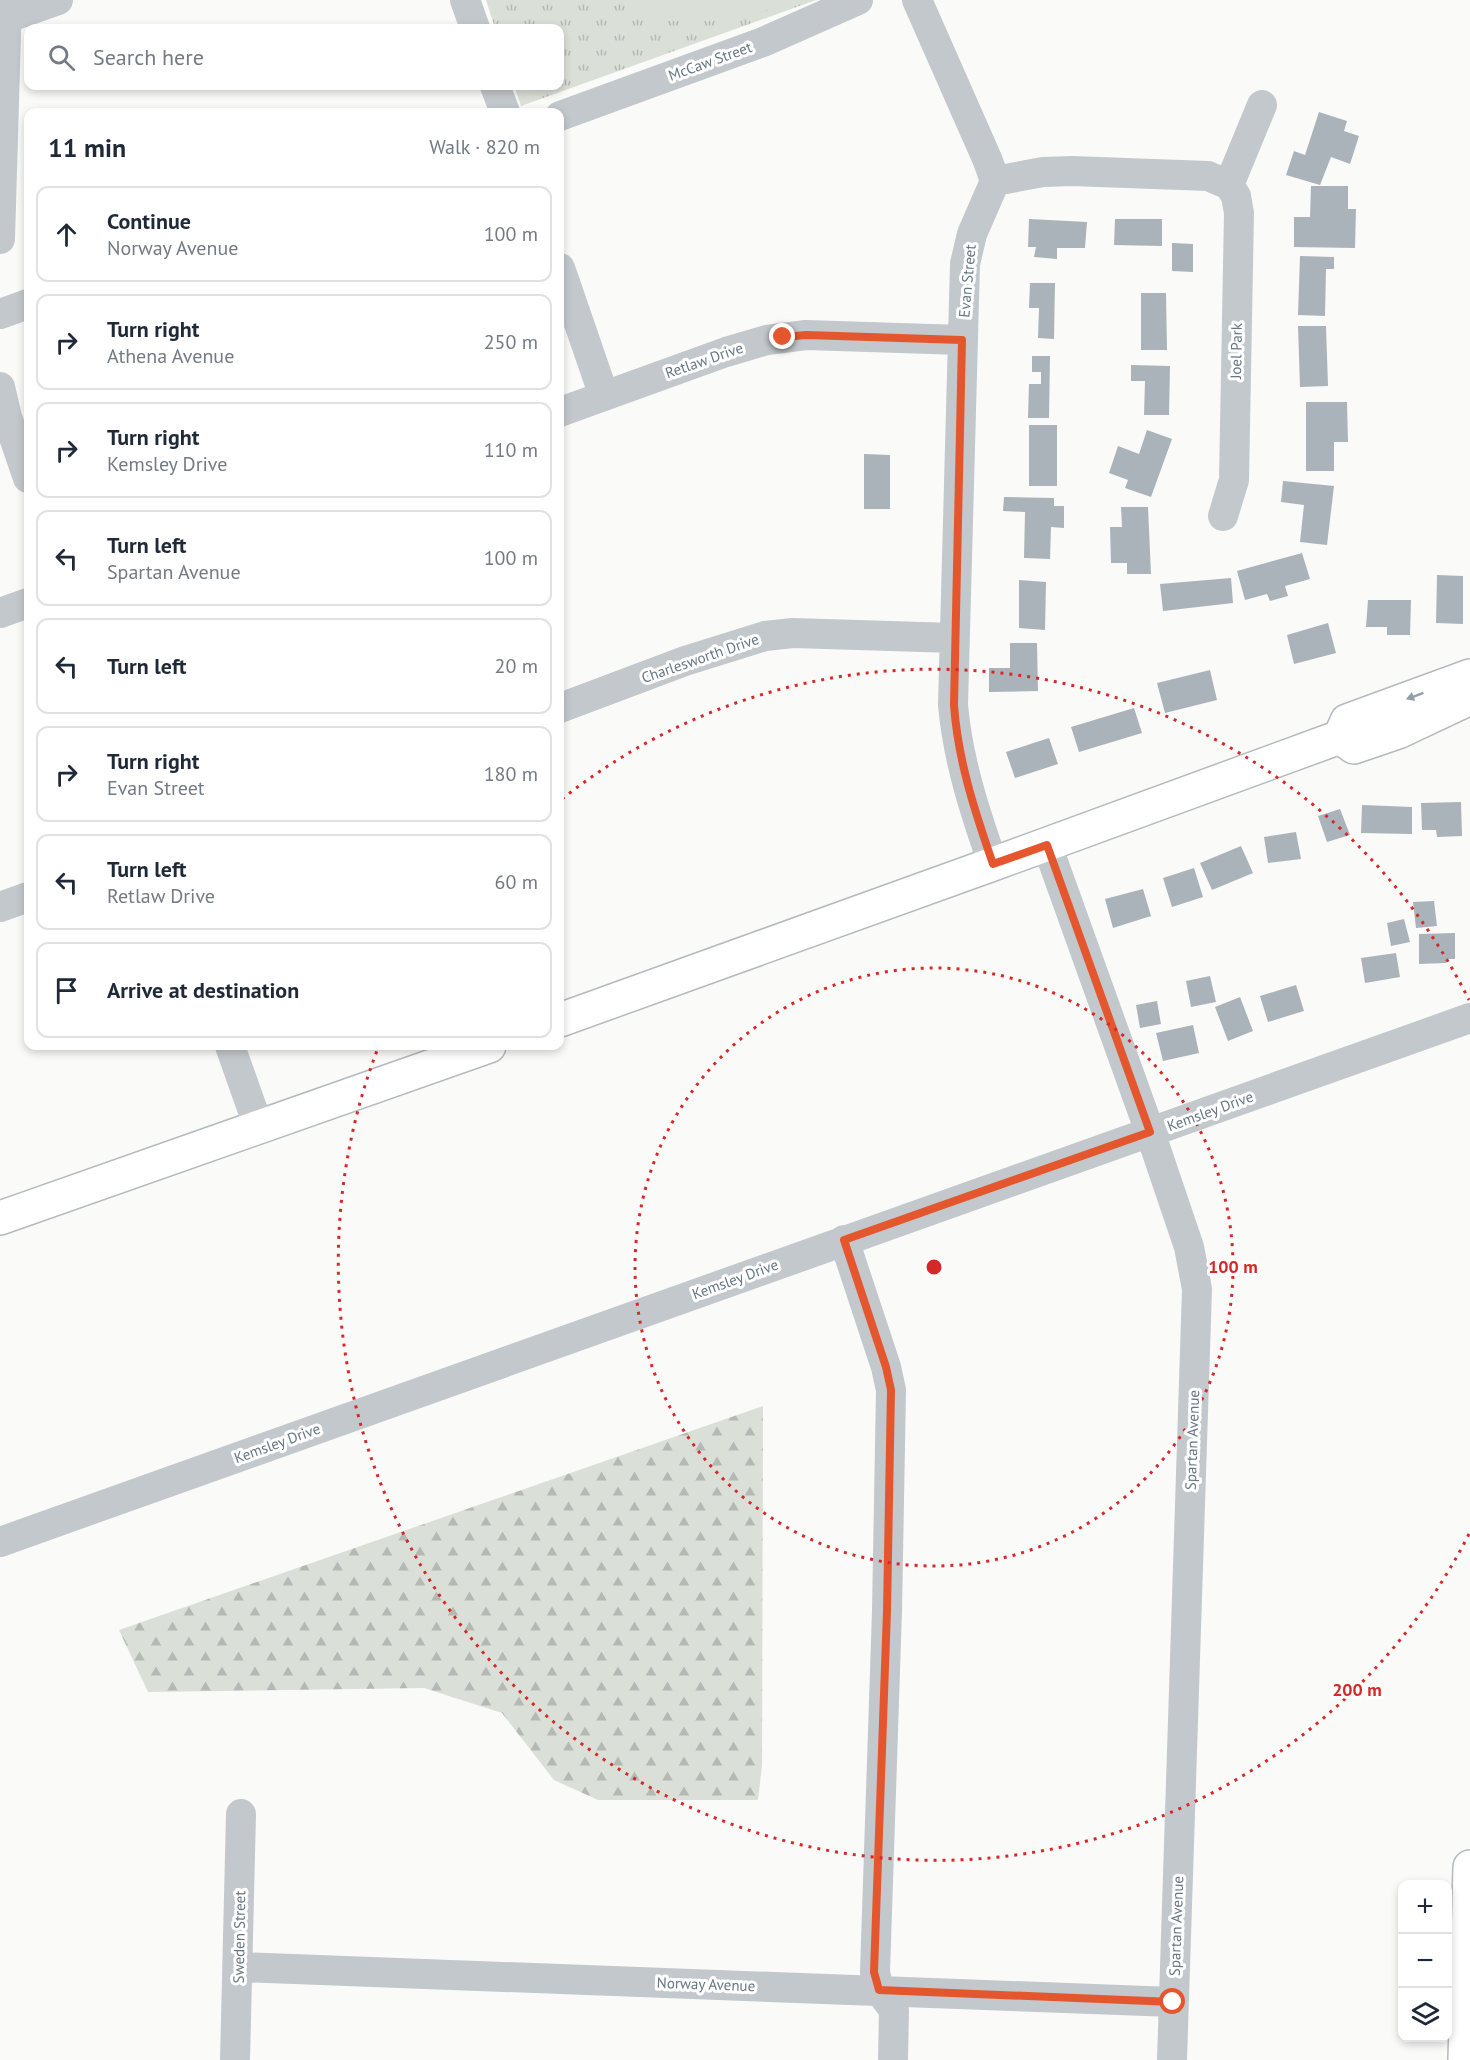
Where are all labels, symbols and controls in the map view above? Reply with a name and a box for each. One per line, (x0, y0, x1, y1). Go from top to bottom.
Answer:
search box (24, 24, 564, 90)
street label: McCaw Street (666, 37, 754, 85)
icon: search (45, 41, 78, 74)
text: Search here (93, 43, 204, 71)
text: 11 min (48, 131, 126, 164)
text: Walk · 820 m (429, 134, 540, 160)
text: Continue (107, 207, 191, 235)
icon: ahead (50, 218, 83, 251)
text: 100 m (484, 221, 538, 247)
text: Norway Avenue (107, 235, 238, 261)
street label: Evan Street (954, 244, 980, 318)
text: Turn right (107, 315, 199, 343)
street label: Joel Park (1226, 322, 1246, 380)
route end (769, 323, 795, 349)
icon: right (50, 326, 83, 359)
text: 250 m (484, 329, 538, 355)
street label: Retlaw Drive (663, 338, 745, 382)
text: Athena Avenue (107, 343, 234, 369)
text: Turn right (107, 423, 199, 451)
icon: right (50, 434, 83, 467)
text: 110 m (484, 437, 538, 463)
text: Kemsley Drive (107, 451, 227, 477)
text: Turn left (107, 531, 187, 559)
icon: left (50, 542, 83, 575)
text: 100 m (484, 545, 538, 571)
text: Spartan Avenue (107, 559, 241, 585)
street label: Charlesworth Drive (639, 629, 761, 687)
icon: left (50, 650, 83, 683)
text: Turn left (107, 652, 187, 680)
text: 20 m (495, 653, 538, 679)
one-way arrow (1406, 692, 1424, 702)
text: Turn right (107, 747, 199, 775)
icon: right (50, 758, 83, 791)
text: 180 m (484, 761, 538, 787)
text: Evan Street (107, 775, 205, 801)
text: Turn left (107, 855, 187, 883)
icon: left (50, 866, 83, 899)
text: 60 m (495, 869, 538, 895)
text: Retlaw Drive (107, 883, 215, 909)
icon: arrive (50, 974, 83, 1007)
text: Arrive at destination (107, 976, 299, 1004)
street label: Kemsley Drive (1164, 1087, 1256, 1135)
street label: Kemsley Drive (689, 1255, 781, 1303)
text: 100 m (1208, 1255, 1258, 1278)
centre of rings (924, 1257, 944, 1277)
street label: Spartan Avenue (1181, 1390, 1203, 1490)
street label: Kemsley Drive (231, 1419, 323, 1467)
text: 200 m (1332, 1678, 1382, 1701)
street label: Spartan Avenue (1165, 1876, 1187, 1976)
map controls (1398, 1880, 1452, 2042)
button: + (1398, 1880, 1452, 1934)
street label: Sweden Street (229, 1891, 249, 1983)
button: − (1398, 1934, 1452, 1988)
street label: Norway Avenue (656, 1973, 756, 1995)
route start (1159, 1988, 1185, 2014)
button: layers (1398, 1988, 1452, 2042)

